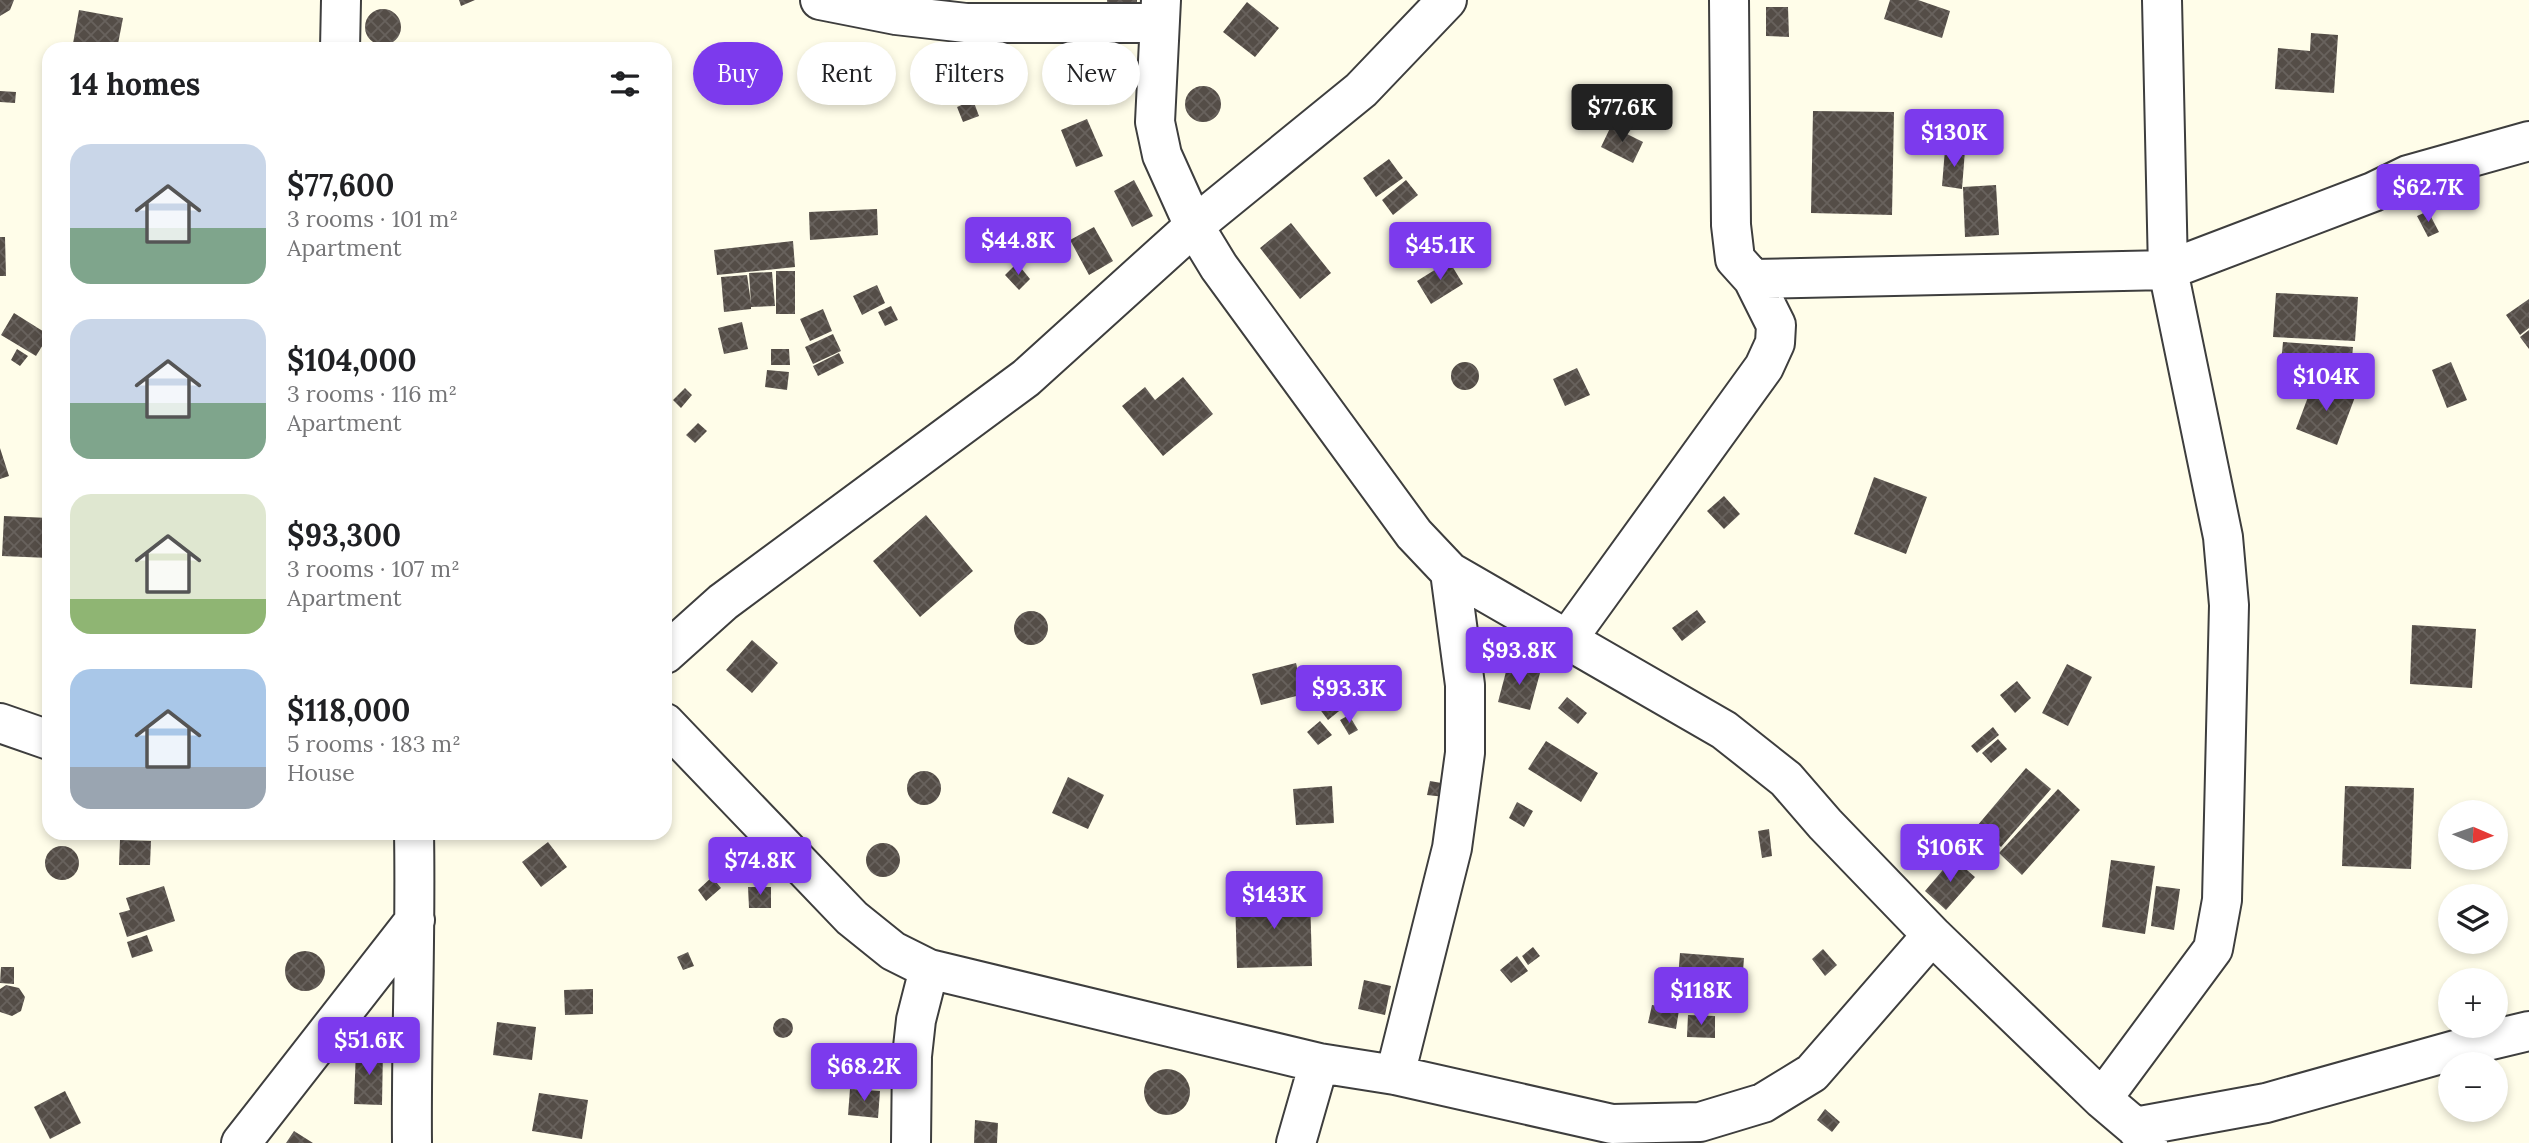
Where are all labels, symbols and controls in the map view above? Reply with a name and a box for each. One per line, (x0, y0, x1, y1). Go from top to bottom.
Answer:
chip: Buy (693, 42, 783, 105)
chip: Rent (797, 42, 896, 105)
chip: Filters (910, 42, 1028, 105)
chip: New (1042, 42, 1140, 105)
text: 14 homes (70, 65, 200, 103)
icon: filters (606, 65, 644, 103)
pin: $77.6K (1565, 85, 1679, 144)
text: $77.6K (1588, 92, 1656, 121)
pin: $130K (1905, 110, 2003, 169)
text: $130K (1921, 117, 1987, 146)
pin: $62.7K (2371, 164, 2485, 224)
text: $77,600 (287, 166, 394, 204)
icon: home (126, 172, 210, 256)
text: $62.7K (2393, 172, 2463, 201)
text: 3 rooms · 101 m² (287, 204, 458, 233)
pin: $44.8K (961, 218, 1075, 277)
pin: $45.1K (1383, 222, 1497, 282)
text: $44.8K (981, 225, 1055, 254)
text: $45.1K (1405, 230, 1475, 259)
text: Apartment (287, 233, 402, 262)
text: $104,000 (287, 341, 417, 379)
icon: home (126, 347, 210, 431)
pin: $104K (2277, 354, 2375, 413)
text: $104K (2293, 361, 2359, 390)
text: 3 rooms · 116 m² (287, 379, 457, 408)
text: Apartment (287, 408, 402, 437)
text: $93,300 (287, 516, 401, 554)
icon: home (126, 522, 210, 606)
text: 3 rooms · 107 m² (287, 554, 460, 583)
text: Apartment (287, 583, 402, 612)
pin: $93.8K (1462, 628, 1576, 687)
text: $93.8K (1482, 635, 1556, 664)
pin: $93.3K (1292, 666, 1406, 725)
text: $93.3K (1312, 673, 1386, 702)
text: $118,000 (287, 691, 410, 729)
icon: home (126, 697, 210, 781)
text: 5 rooms · 183 m² (287, 729, 461, 758)
text: House (287, 758, 355, 787)
north arrow (2438, 800, 2508, 870)
map controls (2438, 800, 2508, 1122)
pin: $106K (1901, 824, 1999, 884)
text: $106K (1916, 832, 1984, 861)
pin: $74.8K (703, 838, 817, 897)
text: $74.8K (724, 845, 796, 874)
pin: $143K (1225, 872, 1323, 931)
text: $143K (1242, 879, 1306, 908)
button: layers (2438, 884, 2508, 954)
pin: $118K (1652, 968, 1750, 1027)
button: + (2438, 968, 2508, 1038)
text: $118K (1670, 975, 1732, 1004)
pin: $51.6K (312, 1018, 426, 1077)
text: $51.6K (334, 1025, 404, 1054)
pin: $68.2K (807, 1044, 921, 1103)
text: $68.2K (827, 1051, 901, 1080)
button: − (2438, 1052, 2508, 1122)

